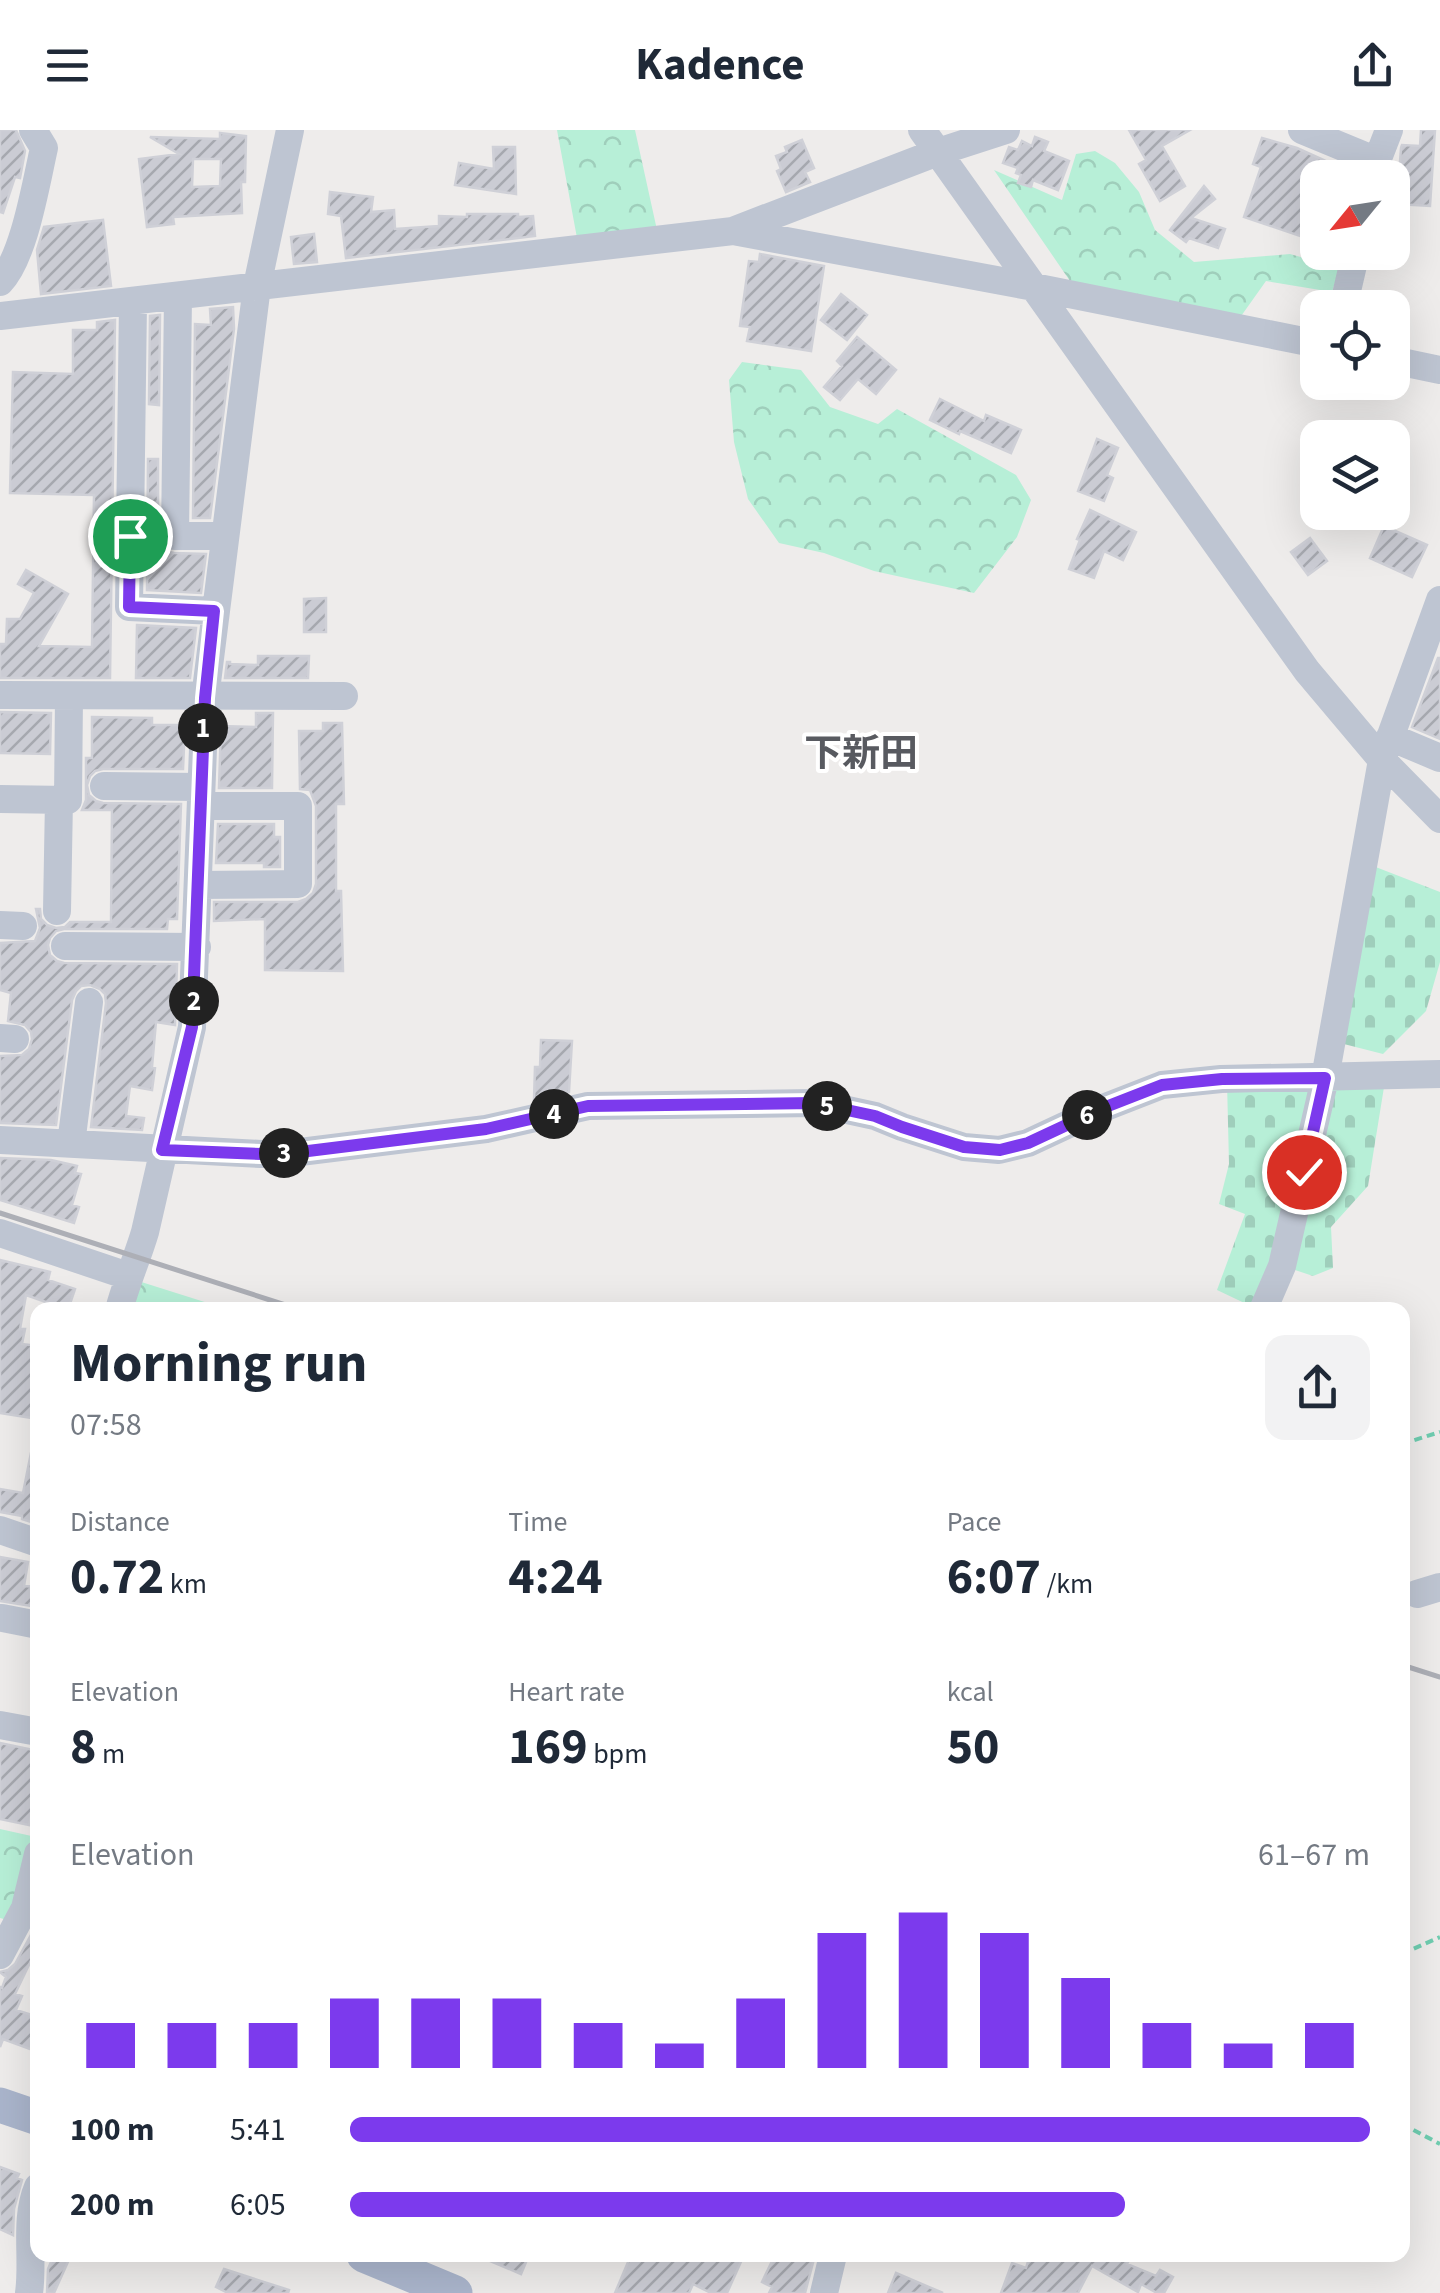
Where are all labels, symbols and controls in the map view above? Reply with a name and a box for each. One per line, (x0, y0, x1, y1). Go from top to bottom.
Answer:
text: Kadence (635, 33, 805, 97)
icon: menu (40, 38, 95, 93)
icon: share (1345, 38, 1400, 93)
north arrow (1300, 160, 1410, 270)
map controls (1300, 160, 1410, 530)
button: locate (1300, 290, 1410, 400)
button: layers (1300, 420, 1410, 530)
pin (88, 494, 173, 579)
icon: arrive (103, 509, 158, 564)
pin: 1 (178, 703, 228, 753)
text: 1 (196, 708, 210, 748)
district label: 下新田 (804, 727, 918, 781)
pin: 2 (169, 976, 219, 1026)
text: 2 (187, 981, 201, 1021)
pin: 5 (802, 1081, 852, 1131)
text: 5 (820, 1086, 834, 1126)
pin: 4 (529, 1089, 579, 1139)
pin: 6 (1062, 1090, 1112, 1140)
text: 4 (547, 1094, 561, 1134)
text: 6 (1080, 1095, 1094, 1135)
pin: 3 (259, 1128, 309, 1178)
pin (1262, 1130, 1347, 1215)
text: 3 (277, 1133, 291, 1173)
icon: check (1277, 1145, 1332, 1200)
text: Morning run (70, 1325, 367, 1403)
button: share (1265, 1335, 1370, 1440)
text: 07:58 (70, 1402, 142, 1448)
text: Distance (70, 1502, 170, 1542)
text: Time (508, 1502, 567, 1542)
text: Pace (947, 1502, 1002, 1542)
text: 0.72 (70, 1542, 164, 1613)
text: 4:24 (508, 1542, 603, 1613)
text: 6:07 (947, 1542, 1041, 1613)
text: km (164, 1564, 207, 1604)
text: /km (1041, 1564, 1093, 1604)
text: Elevation (70, 1672, 179, 1712)
text: Heart rate (508, 1672, 625, 1712)
text: kcal (947, 1672, 994, 1712)
text: 8 (70, 1712, 96, 1783)
text: 169 (508, 1712, 588, 1783)
text: 50 (947, 1712, 999, 1783)
text: m (96, 1734, 125, 1774)
text: bpm (588, 1734, 647, 1774)
text: Elevation (70, 1832, 195, 1878)
text: 61–67 m (1258, 1832, 1370, 1878)
text: 100 m (70, 2107, 155, 2153)
text: 5:41 (230, 2107, 286, 2153)
text: 200 m (70, 2182, 155, 2228)
text: 6:05 (230, 2182, 286, 2228)

